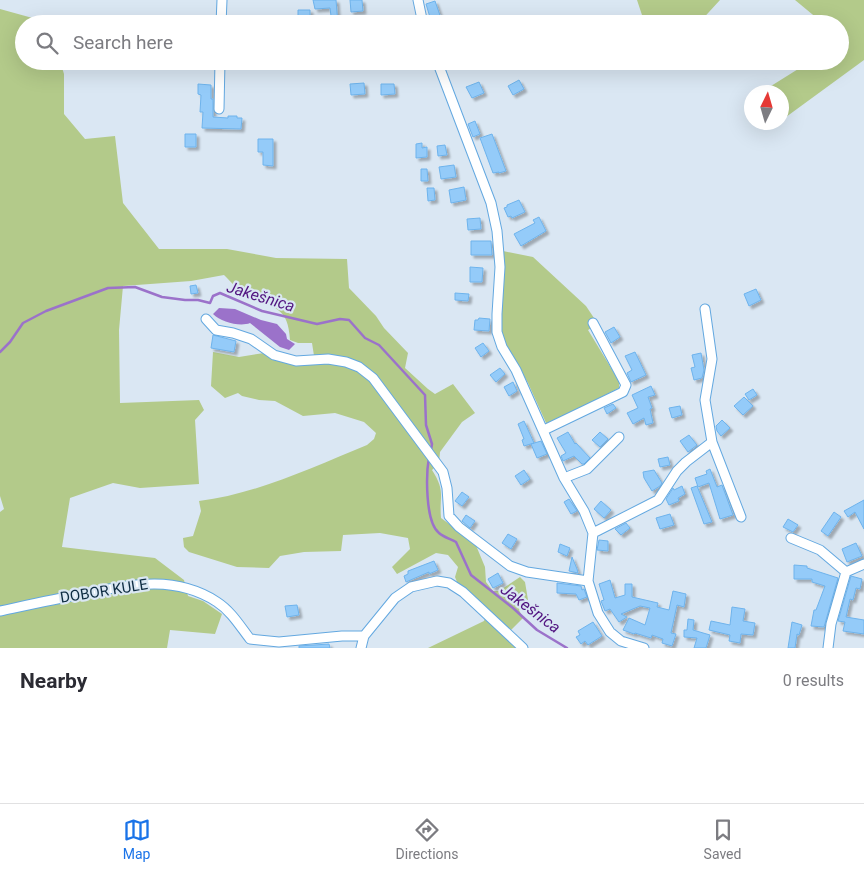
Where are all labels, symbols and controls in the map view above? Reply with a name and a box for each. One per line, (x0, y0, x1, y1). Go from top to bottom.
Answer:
search box (15, 15, 849, 70)
icon: search (33, 29, 61, 57)
text: Search here (73, 31, 173, 54)
north arrow (744, 85, 789, 130)
water label: Jakešnica (225, 277, 297, 316)
street label: DOBOR KULE (59, 575, 150, 607)
water label: Jakešnica (497, 580, 564, 637)
text: Nearby (20, 669, 87, 693)
text: 0 results (783, 671, 844, 690)
tab: Map (123, 816, 151, 862)
tab: Directions (396, 816, 459, 862)
tab: Saved (704, 816, 741, 862)

